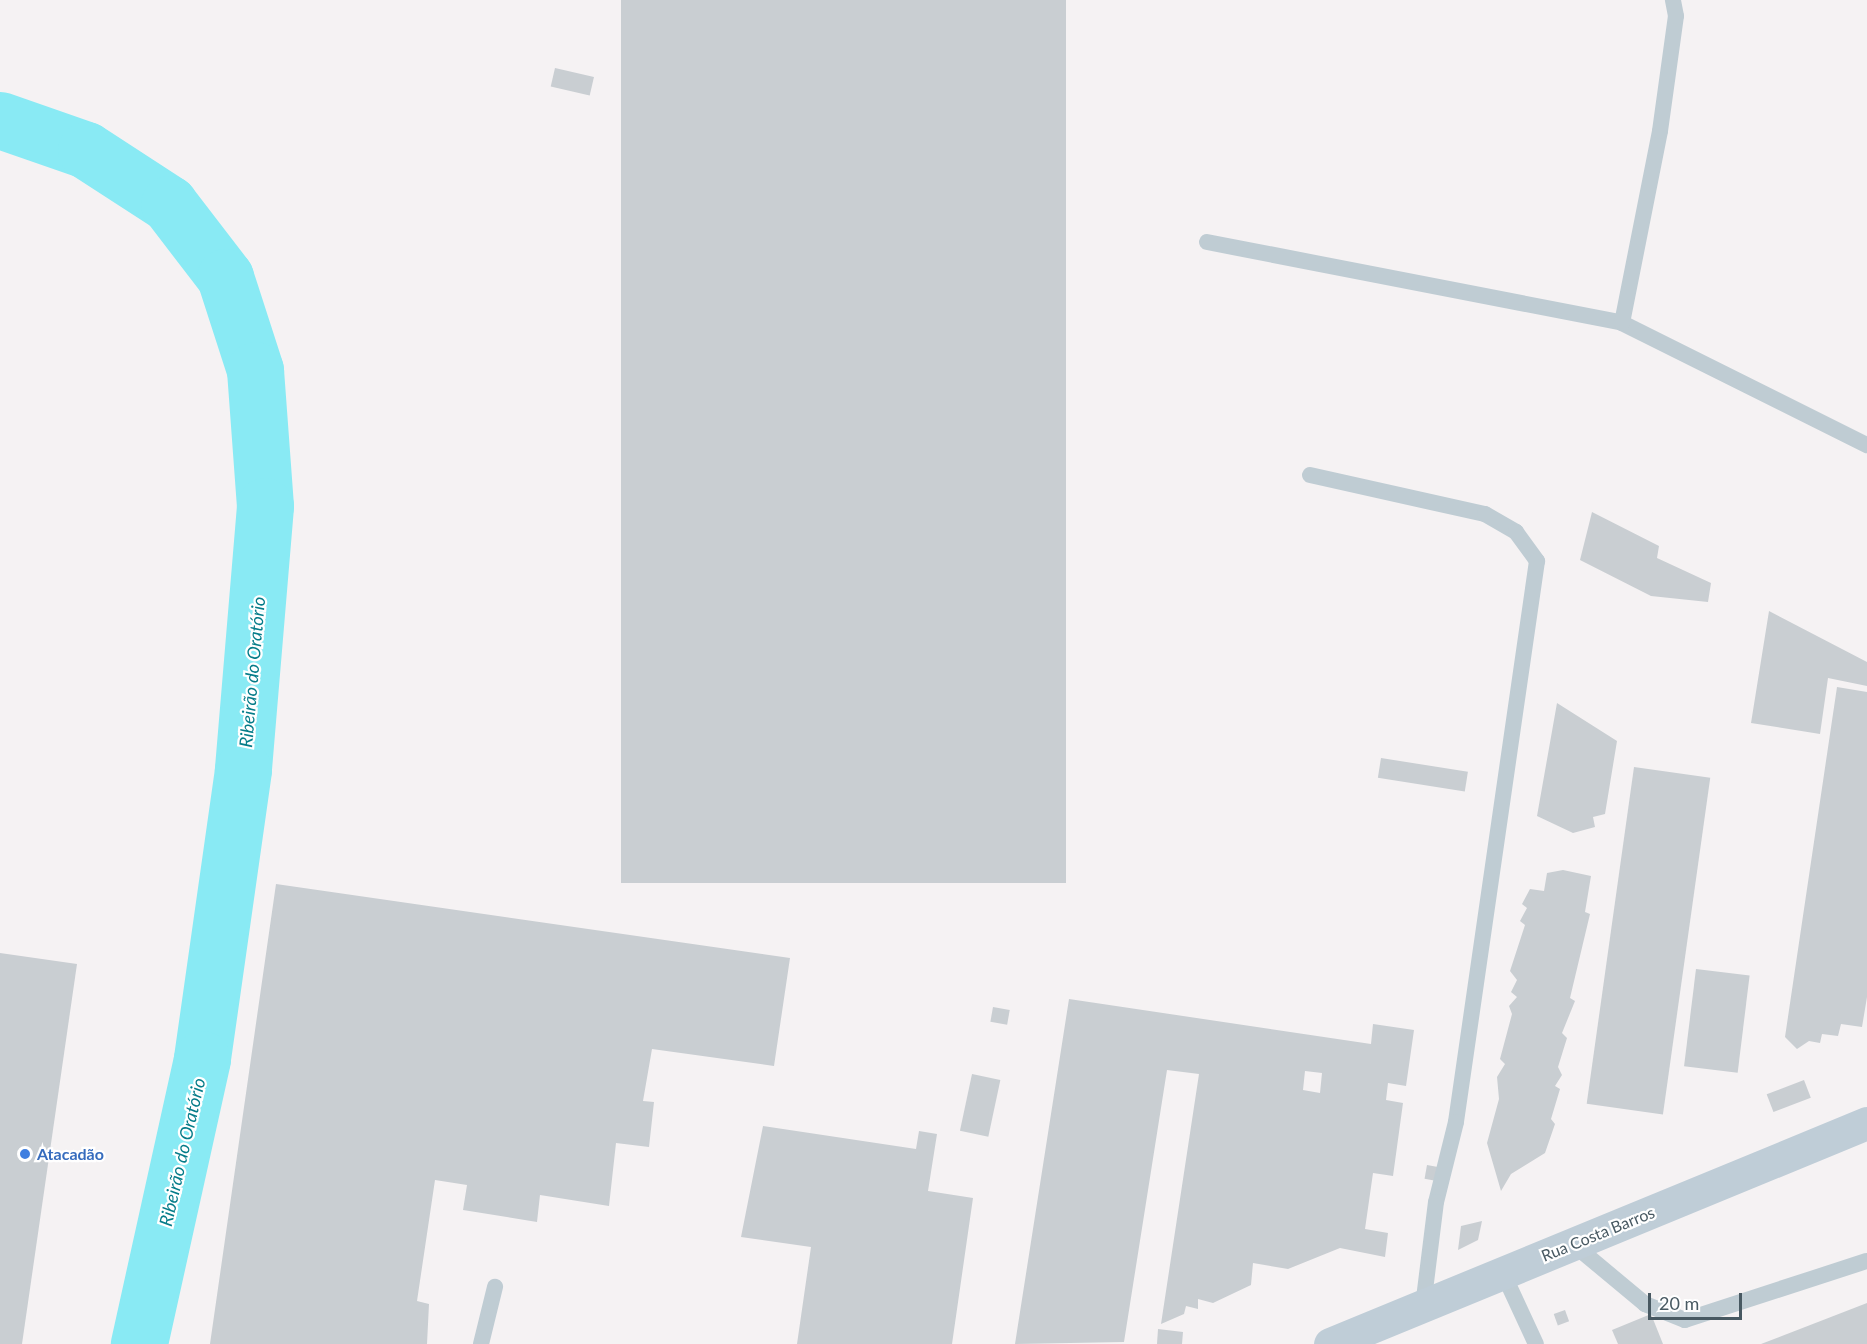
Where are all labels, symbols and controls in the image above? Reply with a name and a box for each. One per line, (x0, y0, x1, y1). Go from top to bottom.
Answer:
water label: Ribeirão do Oratório (235, 596, 269, 748)
water label: Ribeirão do Oratório (154, 1076, 210, 1228)
place label: Atacadão (37, 1144, 104, 1164)
marker: Atacadão (18, 1147, 32, 1161)
street label: Rua Costa Barros (1539, 1203, 1657, 1265)
scale bar (1651, 1281, 1746, 1319)
text: 20 m (1659, 1292, 1699, 1314)

